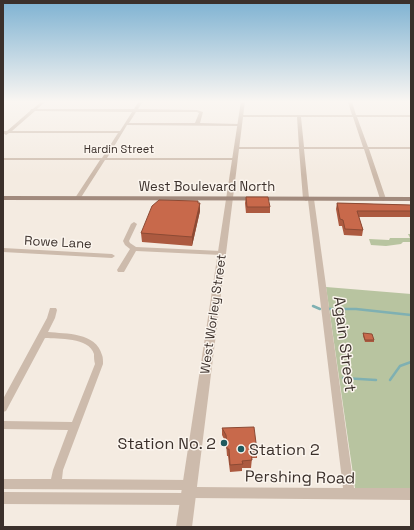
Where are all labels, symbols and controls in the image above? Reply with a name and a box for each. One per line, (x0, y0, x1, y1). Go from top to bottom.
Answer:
street label: Hardin Street (84, 142, 154, 156)
street label: West Boulevard North (139, 178, 275, 195)
street label: Rowe Lane (24, 232, 92, 252)
street label: West Worley Street (196, 253, 230, 375)
street label: Again Street (329, 295, 361, 393)
place label: Station No. 2 (117, 433, 216, 454)
marker: Station No. 2 (219, 438, 229, 448)
place label: Station 2 (249, 439, 320, 460)
marker: Station 2 (236, 444, 246, 454)
street label: Pershing Road (245, 466, 355, 488)

